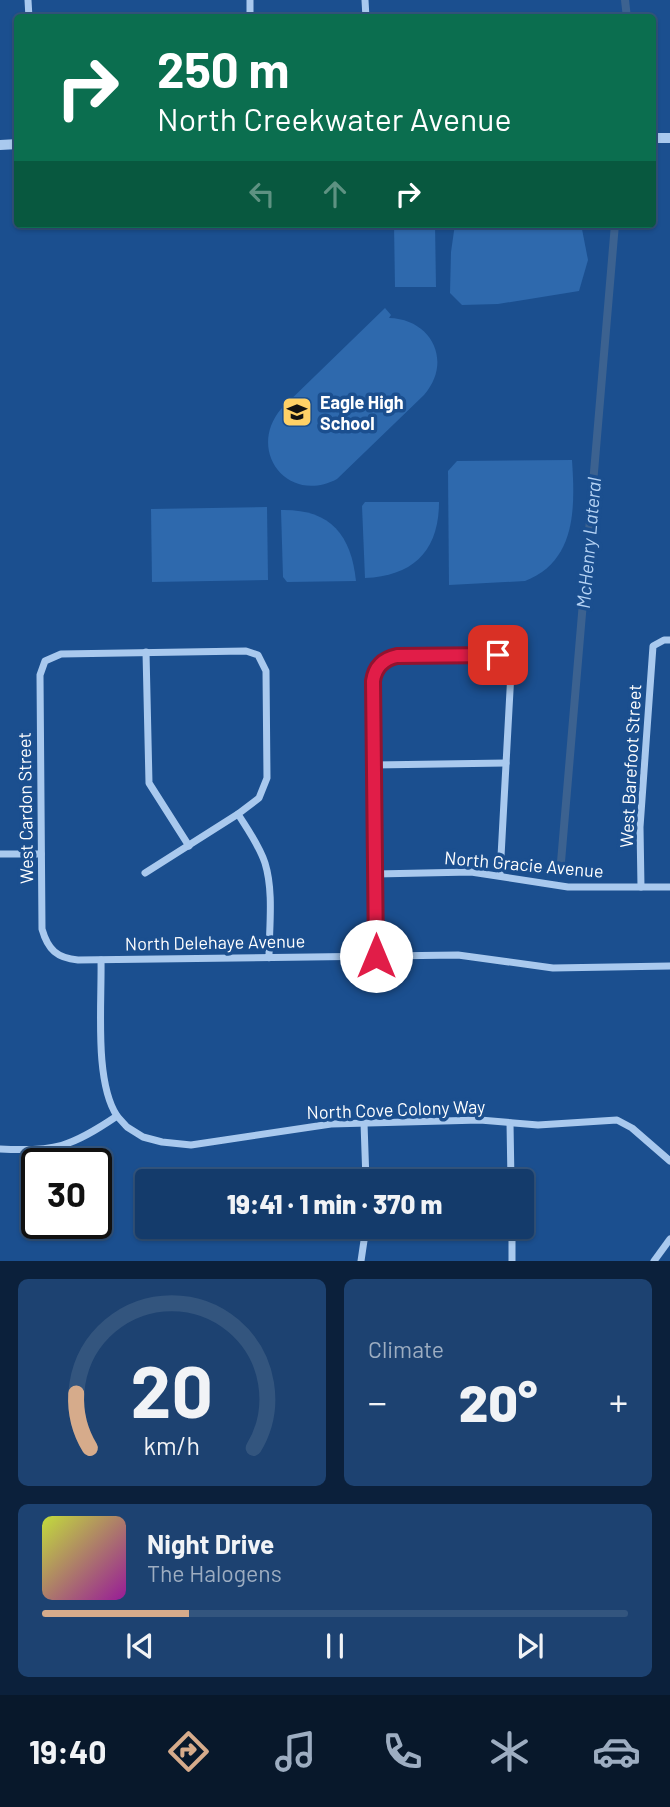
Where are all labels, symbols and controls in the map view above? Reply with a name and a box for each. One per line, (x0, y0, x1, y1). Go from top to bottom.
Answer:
text: 250 m (157, 39, 290, 98)
icon: right (42, 42, 133, 133)
text: North Creekwater Avenue (157, 99, 511, 137)
icon: left (243, 175, 281, 213)
icon: ahead (316, 175, 354, 213)
icon: right (389, 175, 427, 213)
place label: Eagle High School (320, 391, 404, 434)
school or university icon: Eagle High School (280, 395, 314, 429)
water label: McHenry Lateral (571, 476, 605, 610)
pin (468, 625, 528, 685)
icon: arrive (479, 636, 517, 674)
street label: West Barefoot Street (615, 684, 645, 848)
street label: West Cardon Street (13, 732, 37, 884)
street label: North Gracie Avenue (443, 846, 605, 882)
position arrow (339, 919, 413, 993)
street label: North Delehaye Avenue (125, 929, 305, 955)
street label: North Cove Colony Way (306, 1095, 486, 1123)
speed limit sign: 30 (21, 1148, 112, 1239)
text: 19:41 · 1 min · 370 m (227, 1188, 442, 1219)
text: Climate (368, 1335, 444, 1363)
text: 20 (131, 1346, 213, 1434)
text: 20° (459, 1370, 537, 1432)
text: − (368, 1378, 387, 1424)
text: + (609, 1378, 628, 1424)
text: km/h (144, 1430, 200, 1460)
text: Night Drive (147, 1528, 274, 1559)
text: The Halogens (147, 1559, 282, 1587)
icon: previous (121, 1627, 159, 1665)
icon: pause (316, 1627, 354, 1665)
icon: next (511, 1627, 549, 1665)
icon: directions (164, 1727, 213, 1776)
icon: music (271, 1727, 320, 1776)
icon: phone (378, 1727, 427, 1776)
icon: climate (485, 1727, 534, 1776)
icon: car (592, 1727, 641, 1776)
text: 19:40 (29, 1732, 107, 1770)

